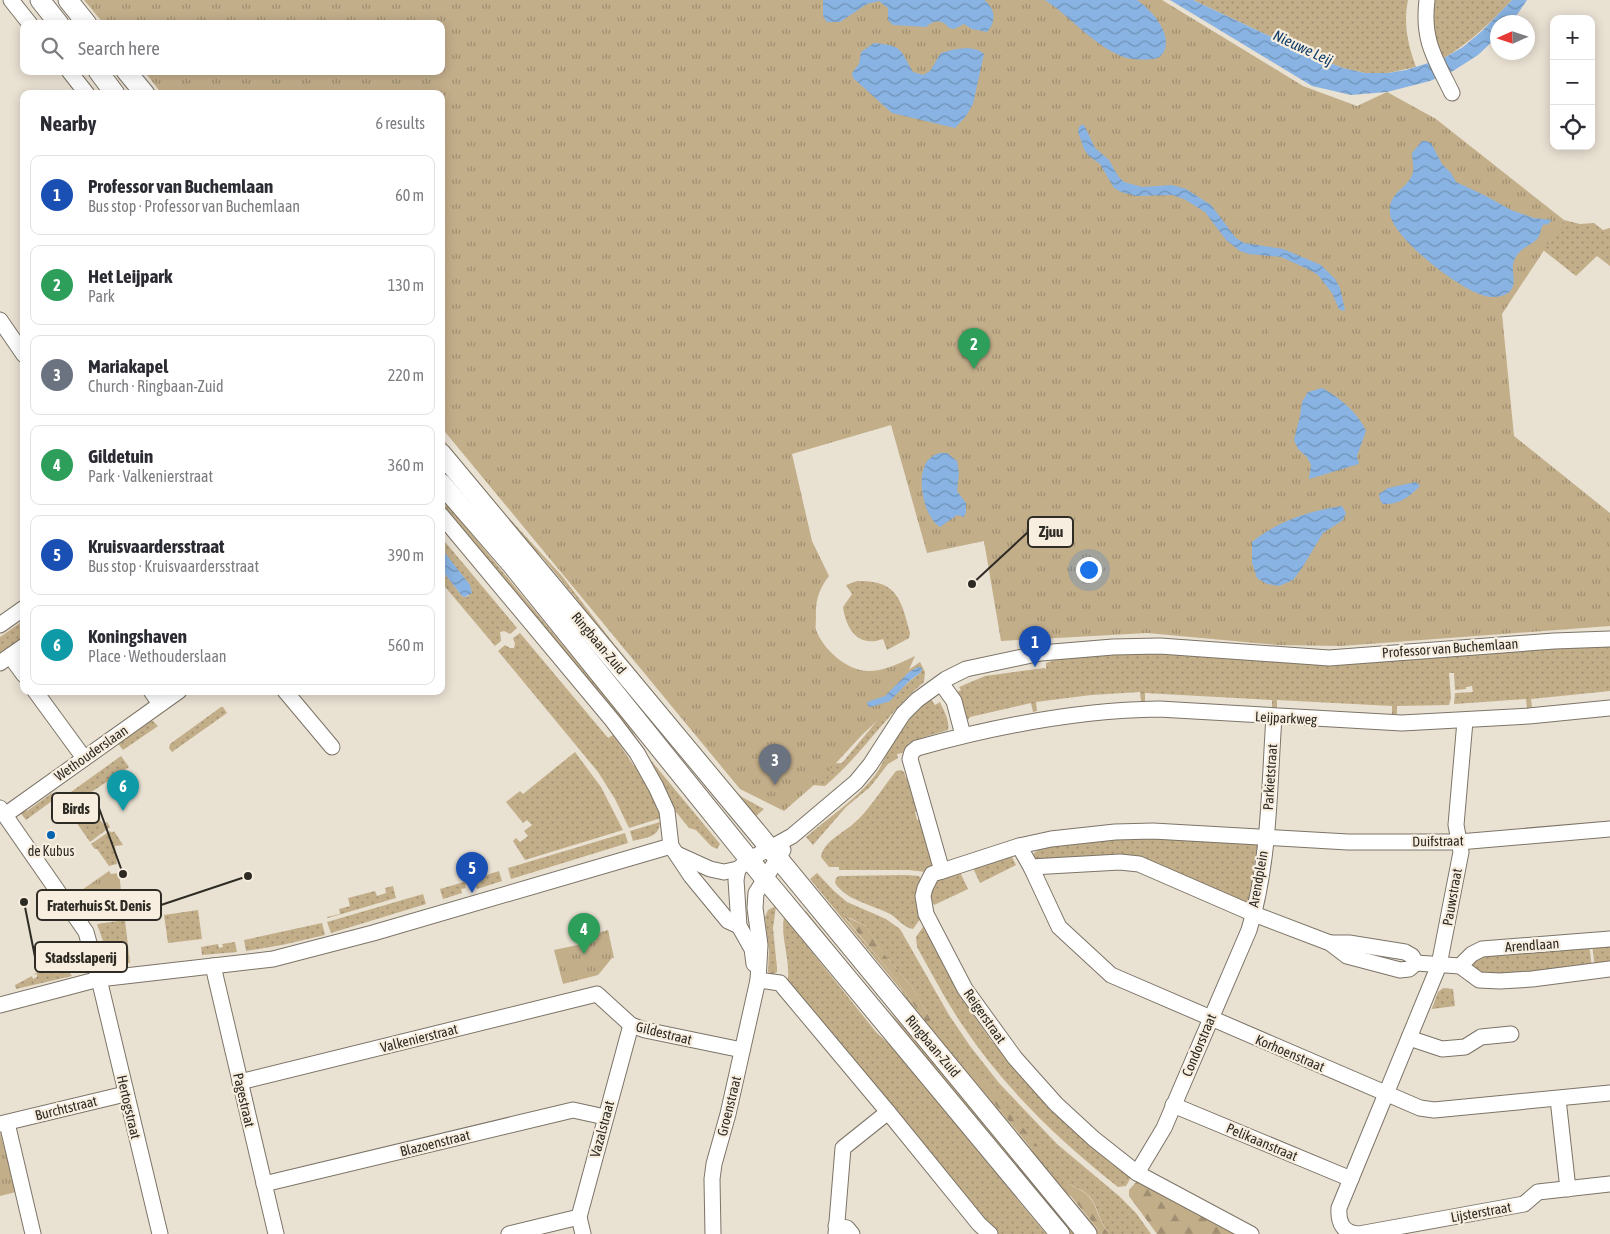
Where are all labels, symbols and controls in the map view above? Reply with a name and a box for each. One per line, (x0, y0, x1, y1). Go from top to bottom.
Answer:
north arrow (1490, 15, 1535, 60)
map controls (1550, 15, 1595, 150)
button: + (1550, 15, 1595, 60)
search box (20, 20, 445, 75)
water label: Nieuwe Leij (1271, 26, 1336, 69)
icon: search (38, 34, 66, 62)
text: Search here (78, 37, 160, 59)
button: − (1550, 60, 1595, 105)
button: locate (1550, 105, 1595, 150)
text: Nearby (40, 111, 96, 135)
text: 6 results (375, 114, 425, 132)
text: Professor van Buchemlaan (88, 175, 273, 197)
text: 1 (53, 186, 61, 204)
text: 60 m (395, 186, 424, 204)
text: Bus stop · Professor van Buchemlaan (88, 197, 300, 215)
text: Het Leijpark (88, 265, 172, 287)
text: 2 (53, 276, 61, 294)
text: 130 m (388, 276, 424, 294)
text: Park (88, 287, 115, 305)
pin: 2 (958, 328, 990, 369)
text: Mariakapel (88, 355, 168, 377)
text: 3 (53, 366, 61, 384)
text: 220 m (388, 366, 424, 384)
text: Church · Ringbaan-Zuid (88, 377, 224, 395)
text: Gildetuin (88, 445, 153, 467)
text: 4 (53, 456, 61, 474)
text: 360 m (388, 456, 424, 474)
text: Park · Valkenierstraat (88, 467, 213, 485)
callout: Zjuu (1028, 517, 1073, 547)
text: Zjuu (1039, 523, 1063, 540)
text: Kruisvaardersstraat (88, 535, 225, 557)
text: 5 (53, 546, 61, 564)
text: 390 m (388, 546, 424, 564)
text: Bus stop · Kruisvaardersstraat (88, 557, 259, 575)
your location (1076, 557, 1102, 583)
street label: Ringbaan-Zuid (568, 609, 630, 677)
text: Koningshaven (88, 625, 187, 647)
pin: 1 (1019, 626, 1051, 667)
street label: Professor van Buchemlaan (1381, 635, 1519, 661)
text: 6 (53, 636, 61, 654)
text: 560 m (388, 636, 424, 654)
text: Place · Wethouderslaan (88, 647, 227, 665)
street label: Leijparkweg (1254, 708, 1318, 728)
street label: Wethouderslaan (51, 722, 131, 784)
street label: Parkietstraat (1260, 743, 1280, 811)
pin: 3 (759, 744, 791, 785)
pin: 6 (107, 770, 139, 811)
callout: Birds (52, 793, 99, 823)
text: Birds (62, 800, 90, 817)
marker: de Kubus (45, 829, 57, 841)
street label: Duifstraat (1412, 833, 1464, 849)
place label: de Kubus (28, 843, 74, 859)
street label: Arendplein (1245, 849, 1271, 909)
pin: 5 (456, 852, 488, 893)
street label: Pauwstraat (1439, 867, 1465, 927)
callout: Fraterhuis St. Denis (37, 890, 161, 920)
text: Fraterhuis St. Denis (47, 897, 152, 914)
pin: 4 (568, 913, 600, 954)
street label: Arendlaan (1504, 935, 1560, 955)
callout: Stadsslaperij (35, 942, 127, 972)
text: Stadsslaperij (45, 949, 117, 966)
street label: Reigerstraat (960, 986, 1010, 1046)
street label: Condorstraat (1179, 1011, 1219, 1079)
street label: Ringbaan-Zuid (902, 1012, 964, 1080)
street label: Gildestraat (634, 1018, 694, 1048)
street label: Valkenierstraat (379, 1021, 459, 1055)
street label: Korhoenstraat (1253, 1031, 1327, 1075)
street label: Pagestraat (230, 1071, 258, 1129)
street label: Hertogstraat (114, 1074, 144, 1140)
street label: Groenstraat (714, 1074, 744, 1138)
street label: Burchtstraat (33, 1093, 99, 1123)
street label: Vazalstraat (587, 1099, 617, 1159)
street label: Pelikaanstraat (1224, 1120, 1300, 1164)
street label: Blazoenstraat (398, 1127, 472, 1159)
street label: Lijsterstraat (1450, 1199, 1512, 1225)

